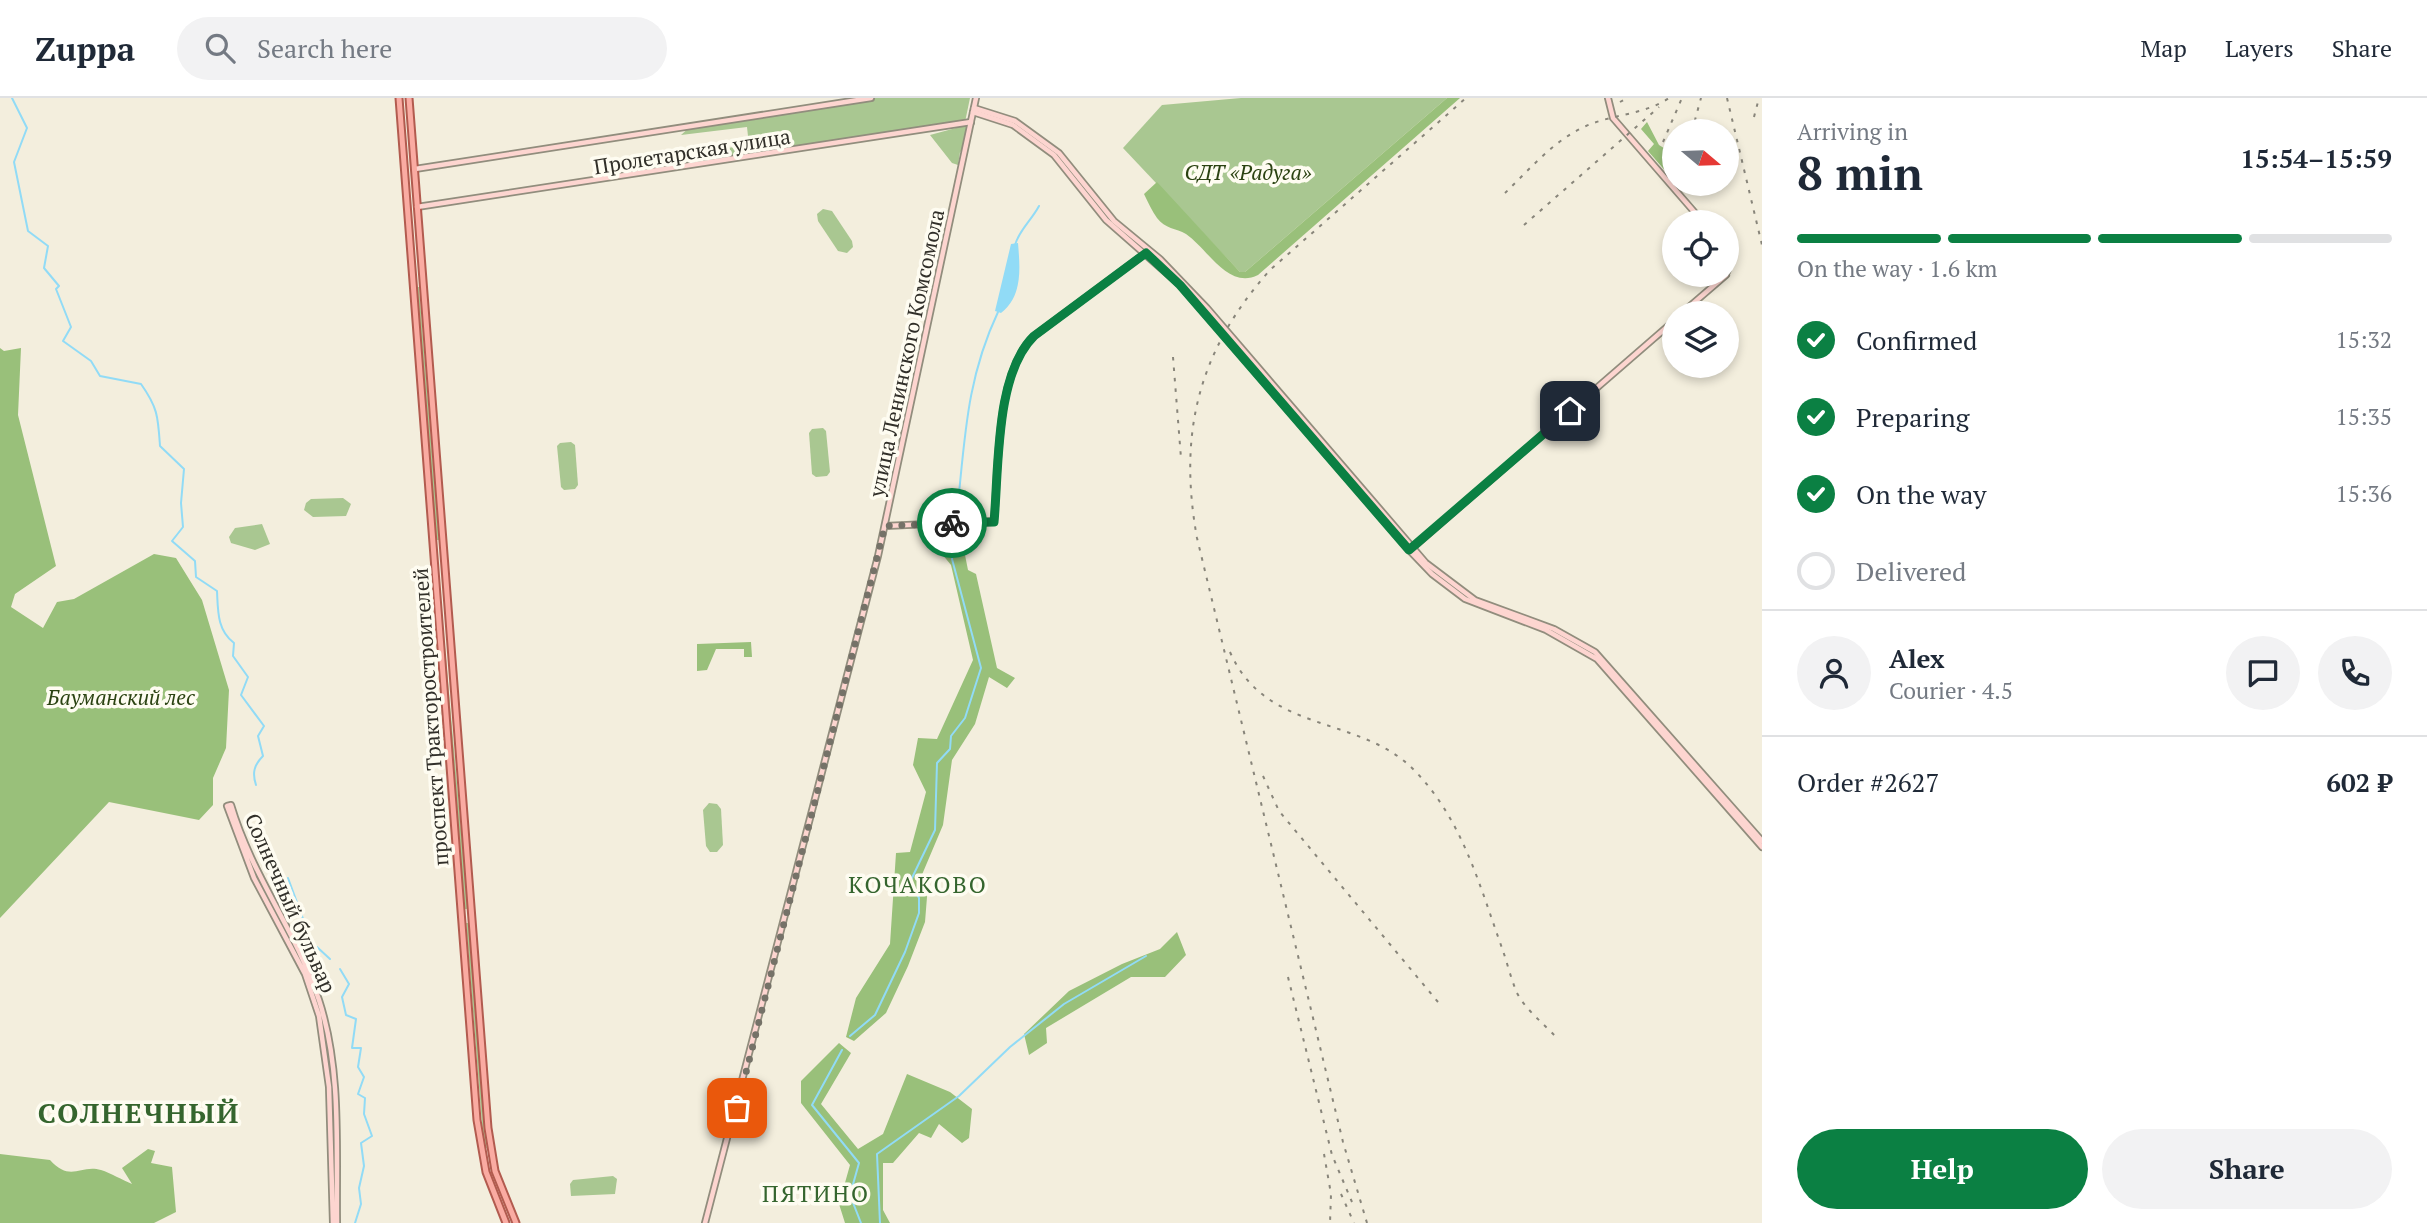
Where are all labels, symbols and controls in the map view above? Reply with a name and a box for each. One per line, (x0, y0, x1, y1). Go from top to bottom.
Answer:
search box (177, 17, 667, 80)
text: Zuppa (35, 27, 135, 70)
icon: search (201, 29, 239, 67)
text: Search here (257, 31, 392, 65)
text: Map (2140, 32, 2187, 64)
text: Layers (2225, 32, 2294, 64)
text: Share (2332, 32, 2392, 64)
text: Arriving in (1797, 116, 1908, 147)
north arrow (1662, 119, 1740, 196)
map controls (1662, 119, 1739, 378)
street label: Пролетарская улица (592, 122, 793, 180)
text: 15:54–15:59 (2240, 141, 2392, 175)
text: 8 min (1797, 142, 1923, 203)
park label: СДТ «Радуга» (1185, 158, 1312, 186)
street label: улица Ленинского Комсомола (862, 206, 950, 500)
button: locate (1662, 210, 1739, 287)
text: On the way · 1.6 km (1797, 253, 1997, 284)
button: layers (1662, 301, 1739, 378)
icon: check (1797, 321, 1835, 359)
text: Confirmed (1856, 323, 1977, 357)
text: 15:32 (2335, 324, 2392, 355)
pin (1540, 381, 1600, 441)
icon: home (1551, 392, 1589, 430)
icon: check (1797, 398, 1835, 436)
text: Preparing (1856, 400, 1969, 434)
text: 15:35 (2335, 401, 2392, 432)
icon: check (1797, 475, 1835, 513)
text: On the way (1856, 477, 1987, 511)
text: 15:36 (2335, 478, 2392, 509)
courier (917, 488, 987, 558)
icon: bike (933, 504, 971, 542)
text: Delivered (1856, 554, 1966, 588)
street label: проспект Тракторостроителей (406, 567, 454, 867)
button: person (1797, 636, 1871, 710)
button: chat (2226, 636, 2300, 710)
button: phone (2318, 636, 2392, 710)
text: Alex (1889, 641, 1945, 675)
text: Courier · 4.5 (1889, 675, 2013, 706)
park label: Бауманский лес (46, 683, 196, 711)
text: Order #2627 (1797, 765, 1939, 799)
text: 602 ₽ (2326, 765, 2392, 799)
street label: Солнечный бульвар (239, 809, 343, 997)
district label: КОЧАКОВО (848, 869, 988, 900)
pin (707, 1078, 767, 1138)
icon: bag (718, 1089, 756, 1127)
district label: СОЛНЕЧНЫЙ (38, 1094, 240, 1131)
button: Help (1797, 1129, 2088, 1209)
button: Share (2102, 1129, 2392, 1209)
district label: ПЯТИНО (762, 1178, 870, 1209)

